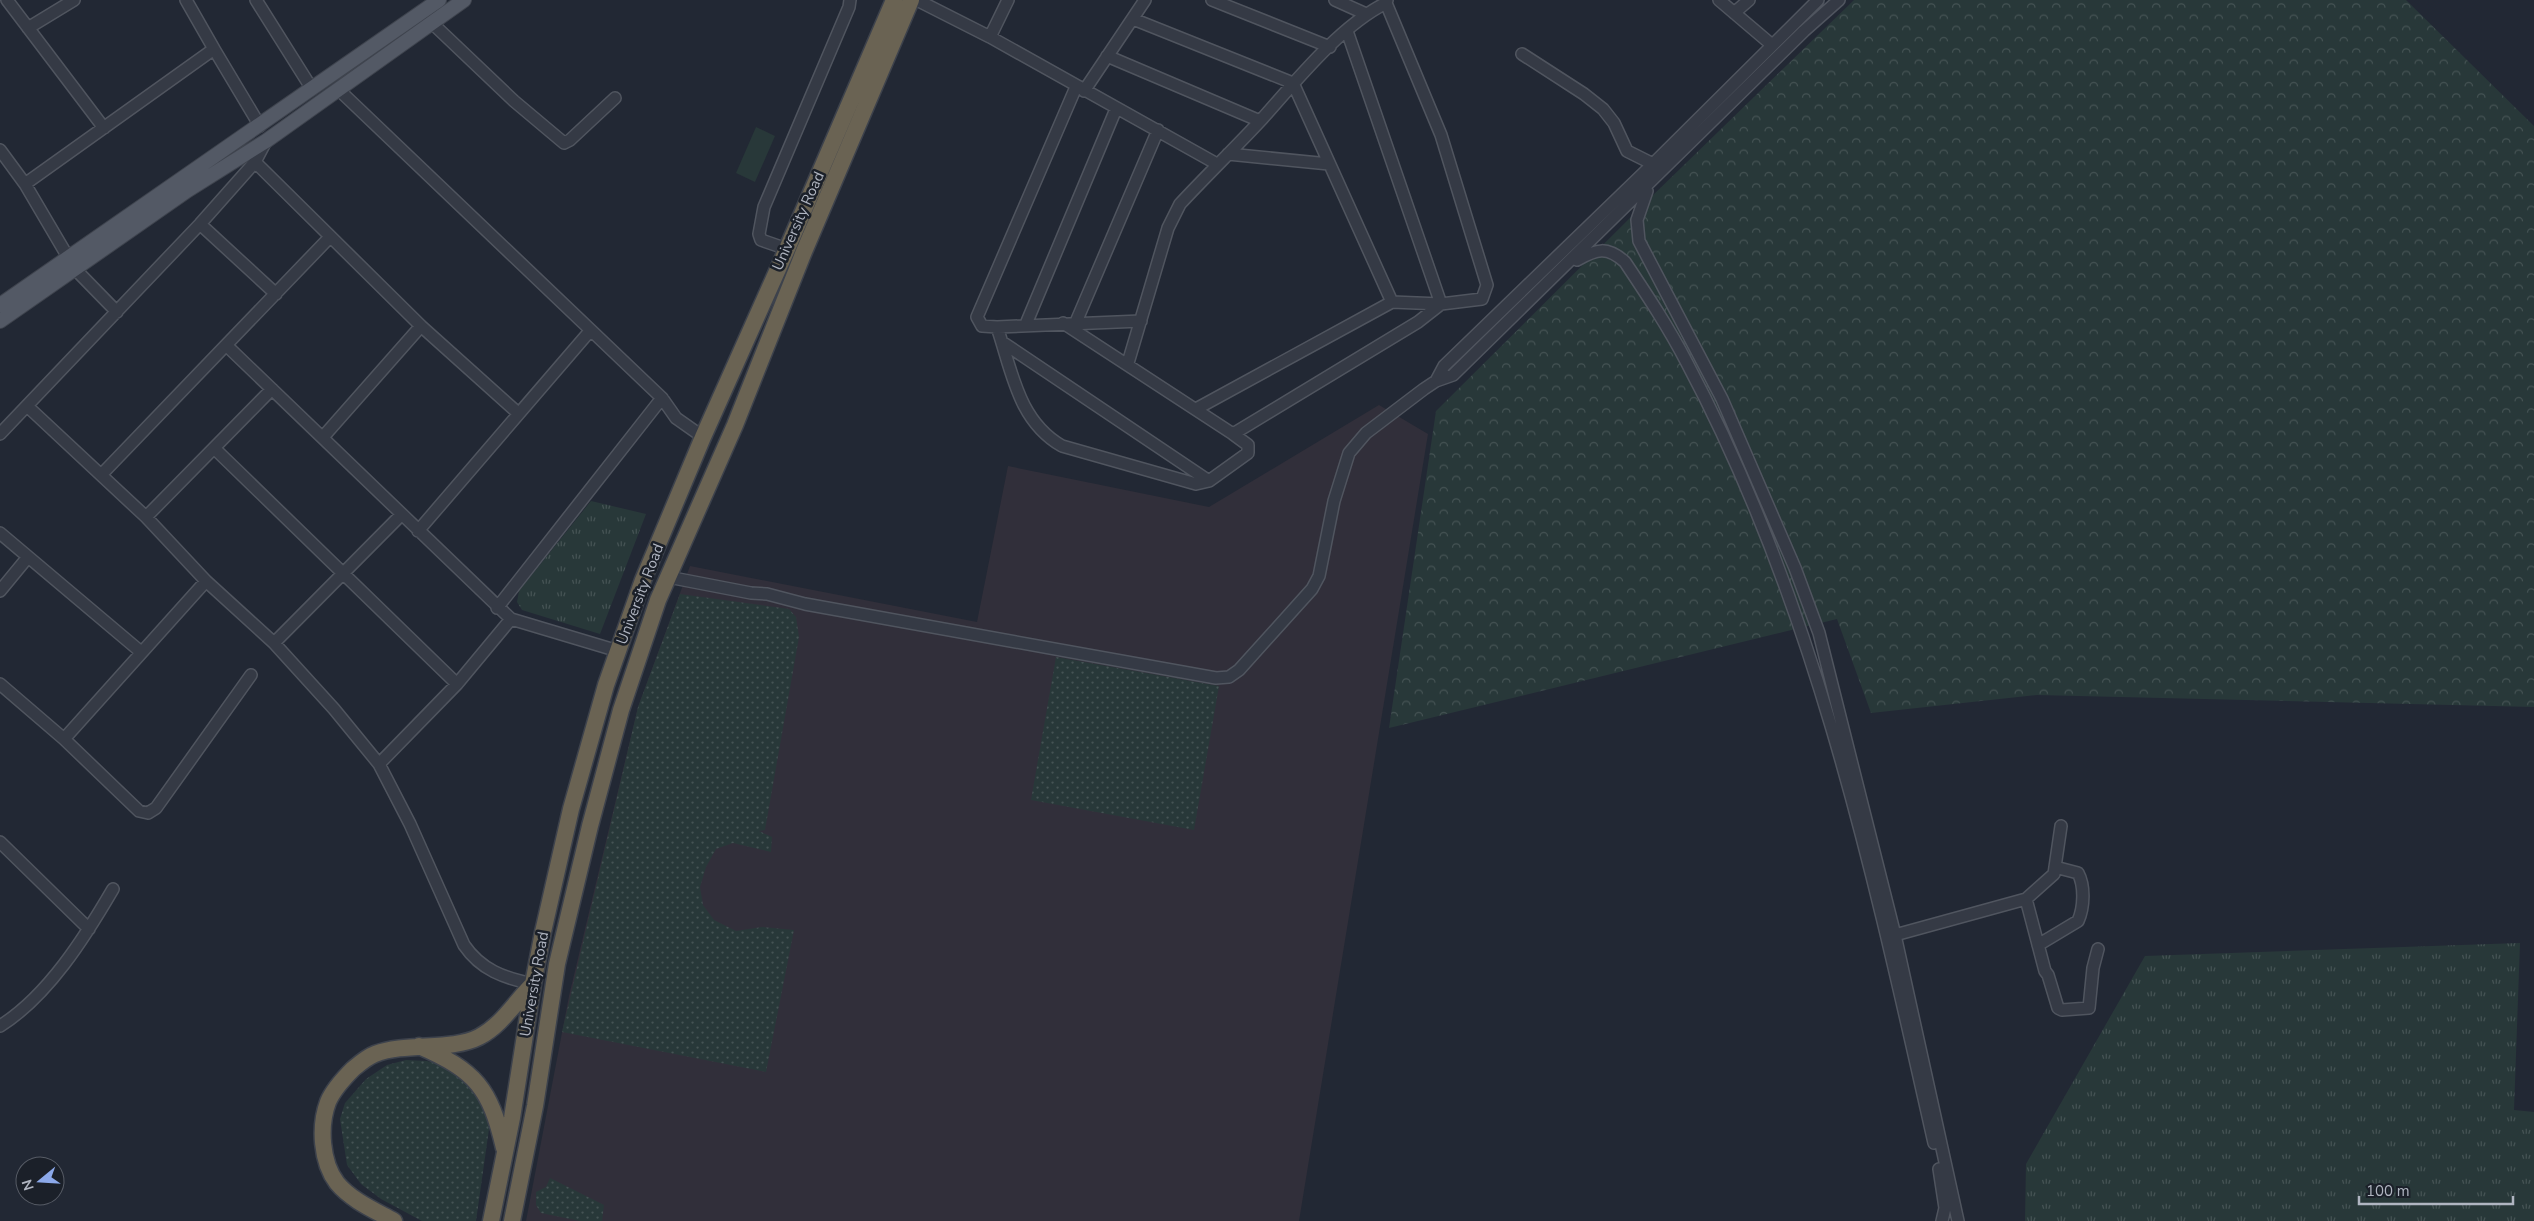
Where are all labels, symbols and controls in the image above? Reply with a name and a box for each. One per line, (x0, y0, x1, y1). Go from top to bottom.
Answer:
street label: University Road (767, 168, 829, 274)
street label: University Road (612, 541, 668, 647)
street label: University Road (515, 930, 553, 1038)
north arrow (15, 1156, 65, 1206)
scale bar (2359, 1174, 2513, 1206)
text: N (17, 1177, 39, 1193)
text: 100 m (2366, 1181, 2410, 1201)

